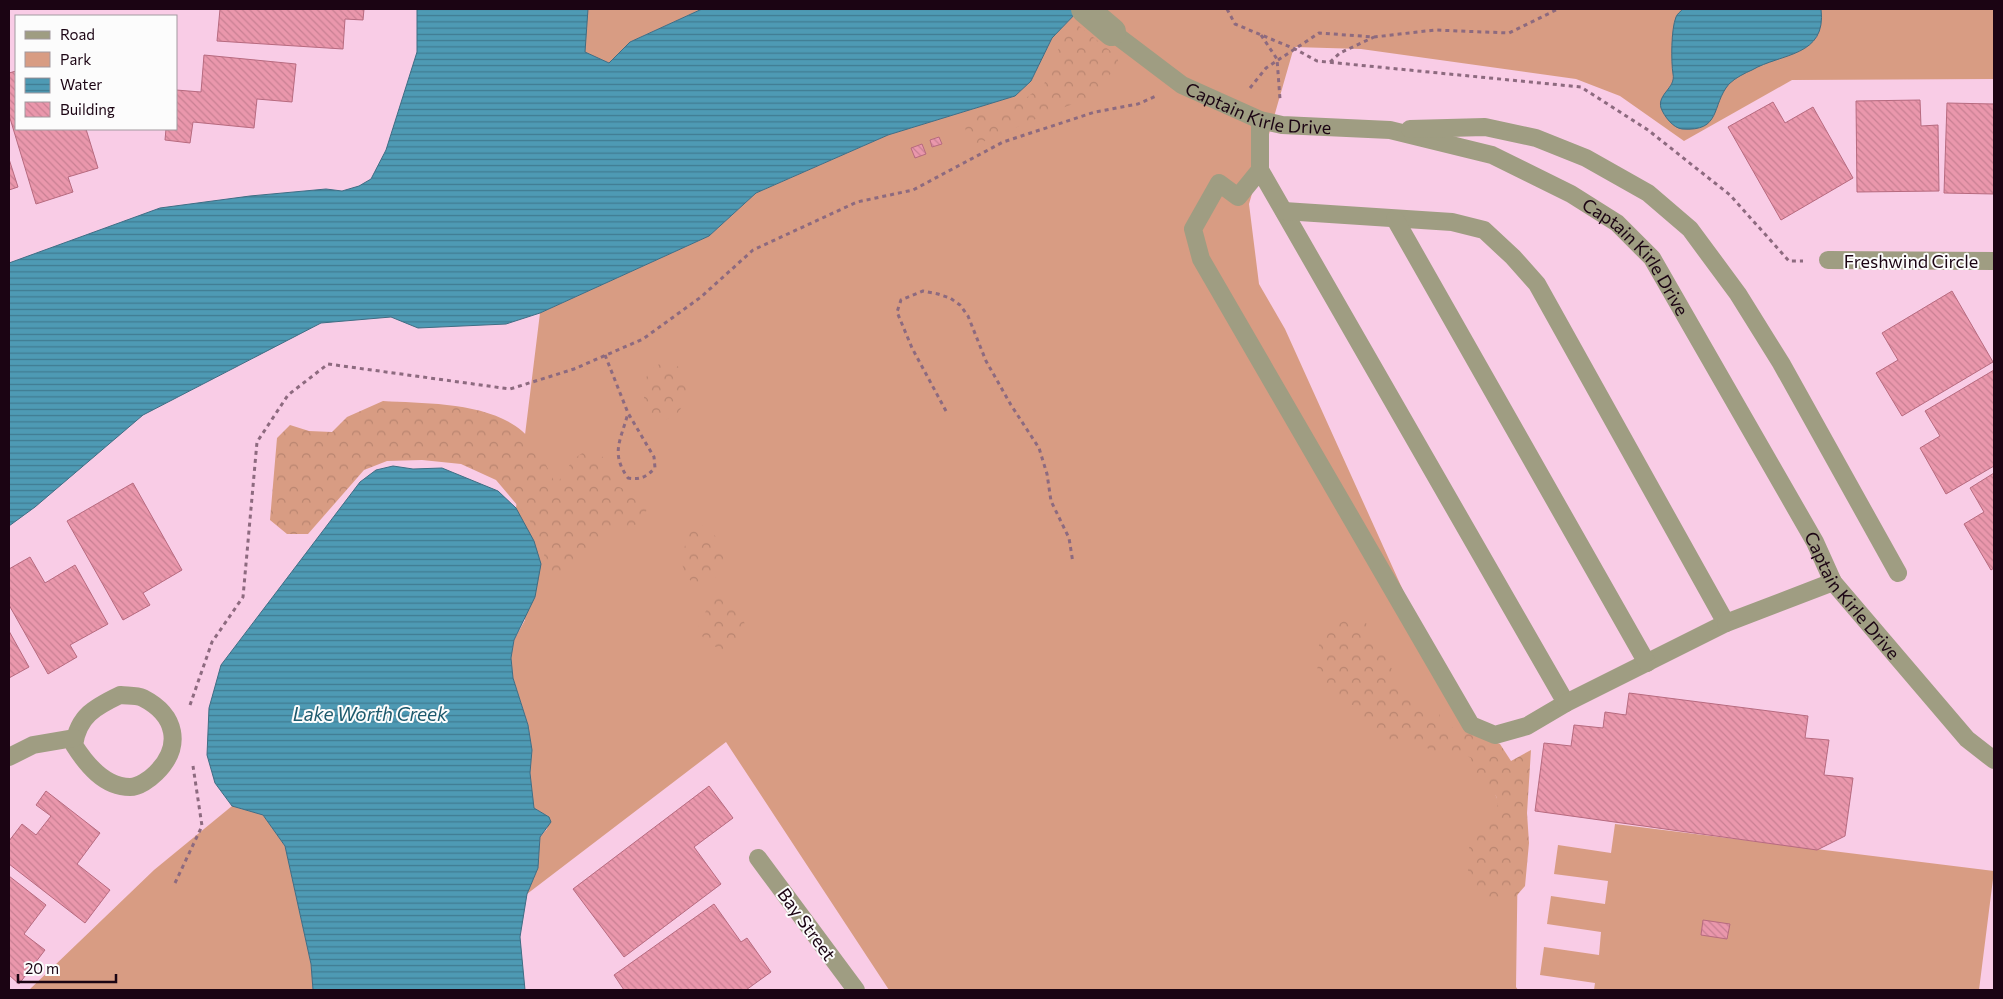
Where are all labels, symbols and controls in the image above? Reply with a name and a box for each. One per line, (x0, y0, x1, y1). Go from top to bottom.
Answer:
legend (15, 15, 178, 130)
text: Road (60, 25, 95, 43)
text: Park (60, 50, 91, 68)
text: Water (60, 75, 102, 93)
street label: Captain Kirle Drive (1182, 77, 1332, 138)
text: Building (60, 100, 115, 118)
street label: Captain Kirle Drive (1578, 193, 1694, 319)
street label: Freshwind Circle (1844, 250, 1978, 272)
street label: Captain Kirle Drive (1800, 527, 1905, 664)
water label: Lake Worth Creek (293, 702, 448, 725)
street label: Bay Street (773, 883, 841, 965)
scale bar (18, 952, 115, 984)
text: 20 m (25, 959, 59, 977)

